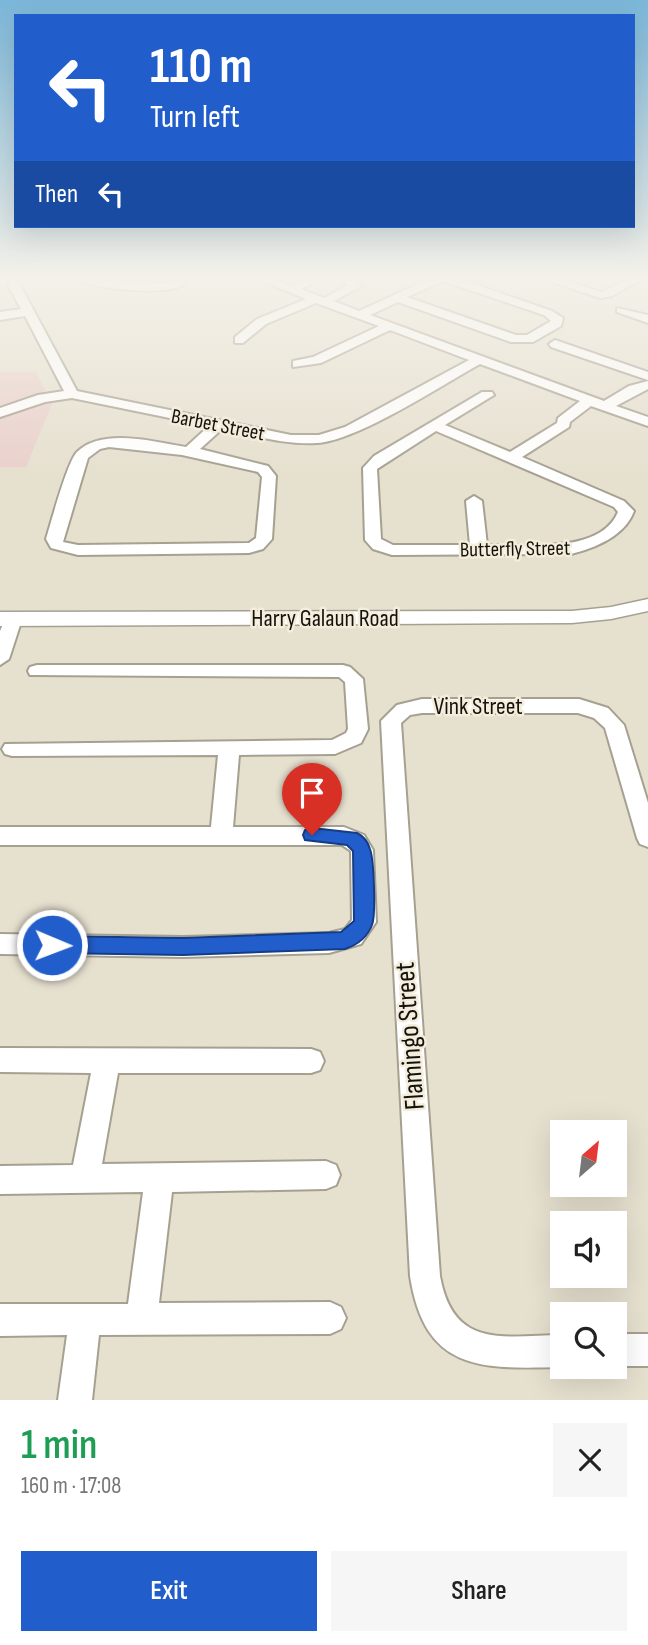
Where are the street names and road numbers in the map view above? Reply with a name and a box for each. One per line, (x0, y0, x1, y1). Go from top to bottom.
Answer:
street label: Barbet Street (169, 404, 267, 446)
street label: Butterfly Street (460, 536, 570, 562)
street label: Harry Galaun Road (251, 604, 399, 633)
street label: Vink Street (433, 692, 523, 721)
street label: Flamingo Street (388, 961, 432, 1111)

